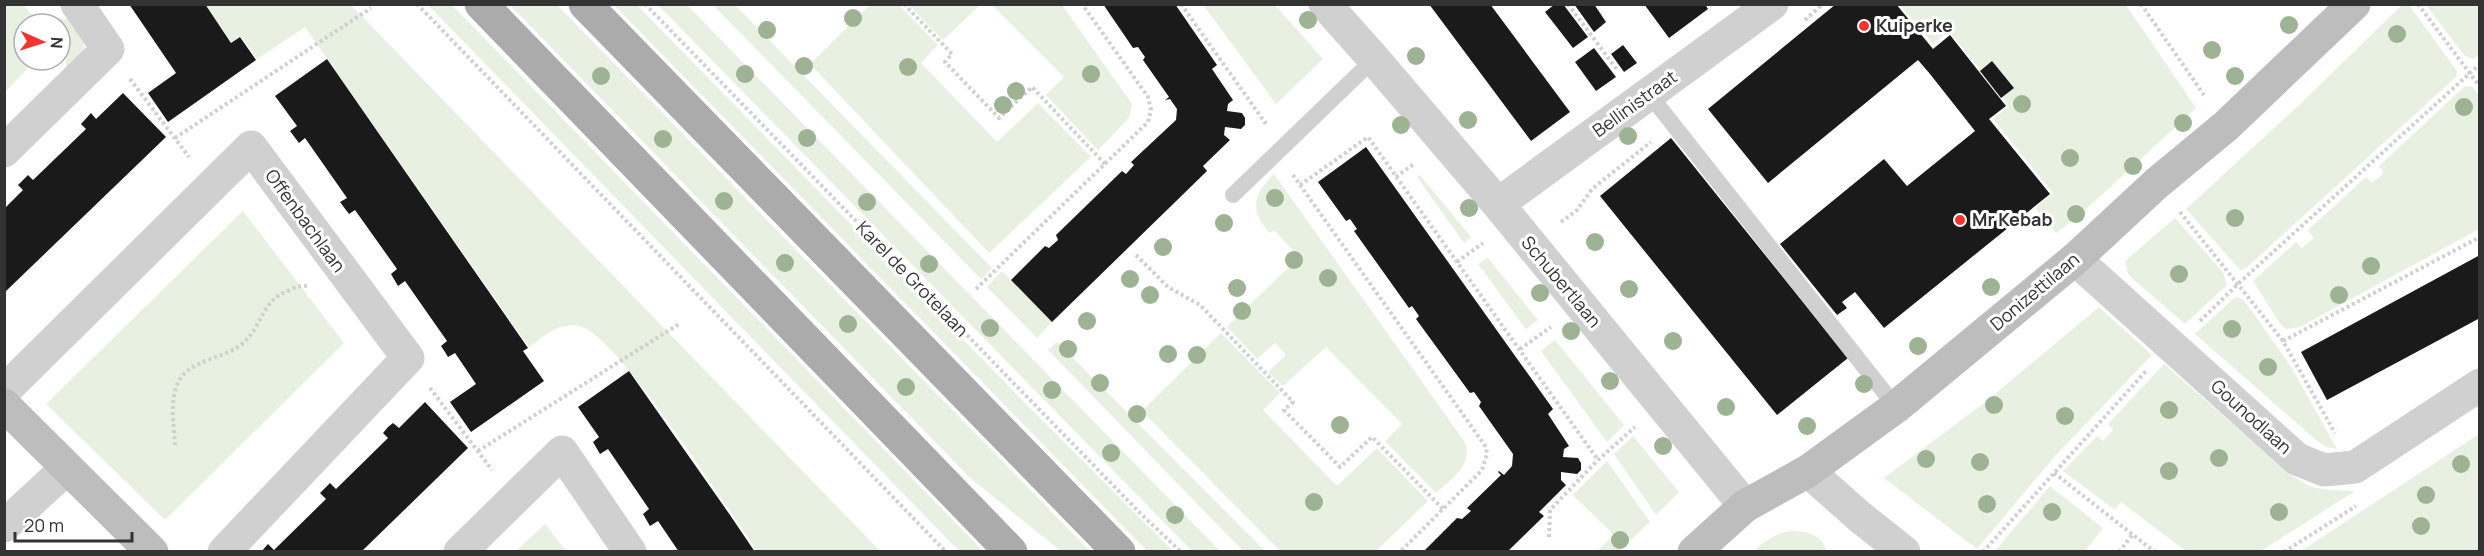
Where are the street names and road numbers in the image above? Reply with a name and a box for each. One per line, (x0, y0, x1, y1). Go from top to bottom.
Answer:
street label: Bellinistraat (1587, 64, 1682, 142)
street label: Offenbachlaan (260, 164, 351, 277)
street label: Karel de Grotelaan (851, 215, 974, 341)
street label: Schubertlaan (1517, 231, 1607, 332)
street label: Donizettilaan (1985, 247, 2084, 336)
street label: Gounodlaan (2206, 374, 2297, 459)

